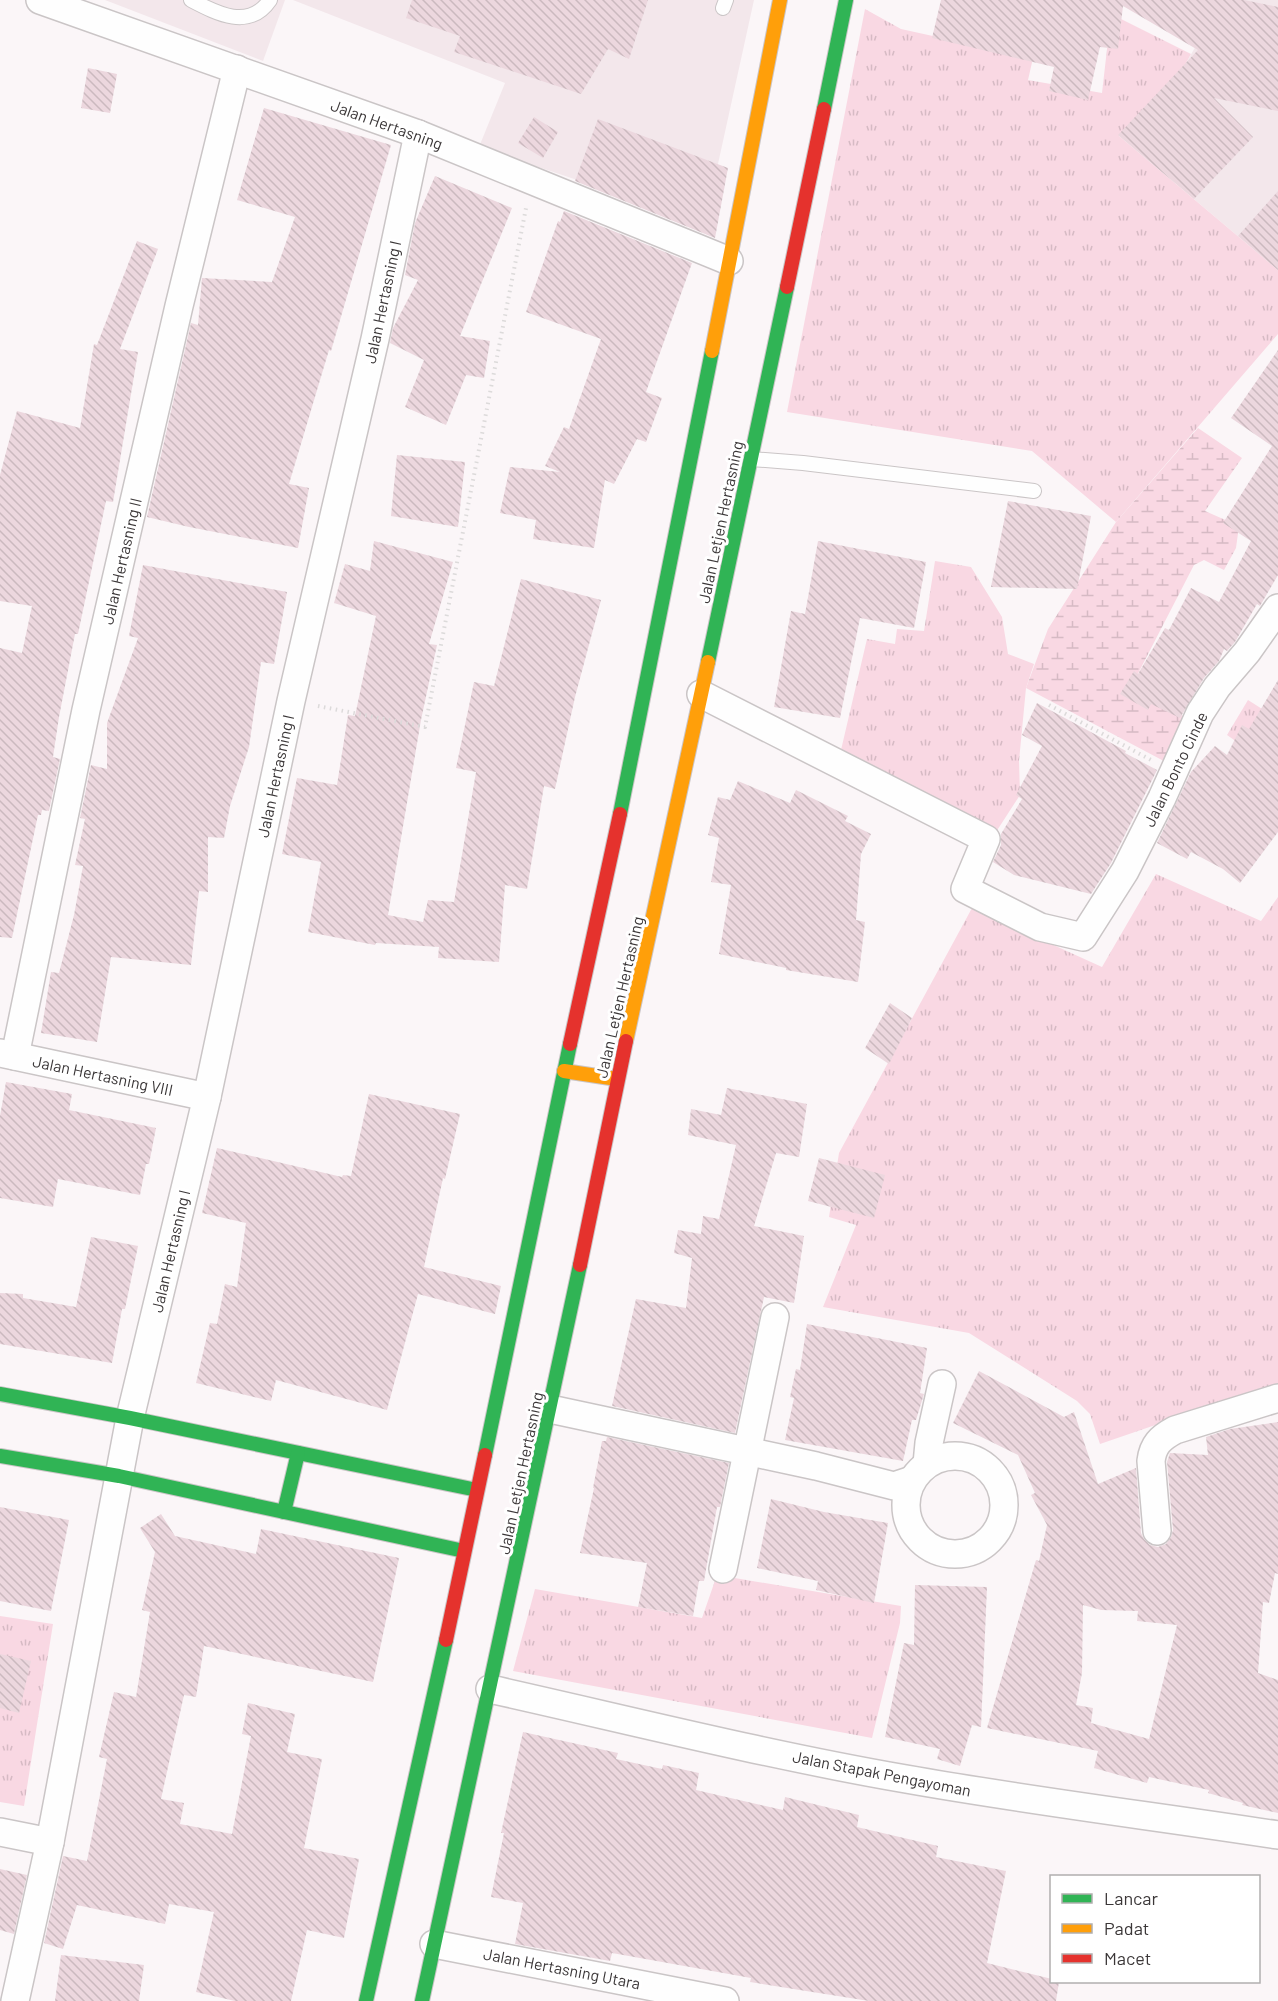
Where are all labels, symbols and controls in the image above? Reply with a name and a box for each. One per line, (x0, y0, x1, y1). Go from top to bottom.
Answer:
street label: Jalan Hertasning (328, 95, 446, 153)
street label: Jalan Hertasning I (360, 239, 404, 365)
street label: Jalan Letjen Hertasning (694, 439, 746, 605)
street label: Jalan Hertasning II (97, 496, 145, 626)
street label: Jalan Bonto Cinde (1139, 708, 1211, 830)
street label: Jalan Hertasning I (253, 713, 297, 839)
street label: Jalan Letjen Hertasning (591, 914, 647, 1080)
street label: Jalan Hertasning VIII (31, 1051, 175, 1099)
street label: Jalan Hertasning I (147, 1188, 193, 1314)
street label: Jalan Letjen Hertasning (494, 1390, 546, 1556)
street label: Jalan Stapak Pengayoman (791, 1746, 973, 1800)
legend (1050, 1875, 1260, 1983)
text: Lancar (1104, 1887, 1159, 1909)
text: Padat (1104, 1917, 1149, 1939)
street label: Jalan Hertasning Utara (482, 1943, 642, 1993)
text: Macet (1104, 1947, 1151, 1969)

